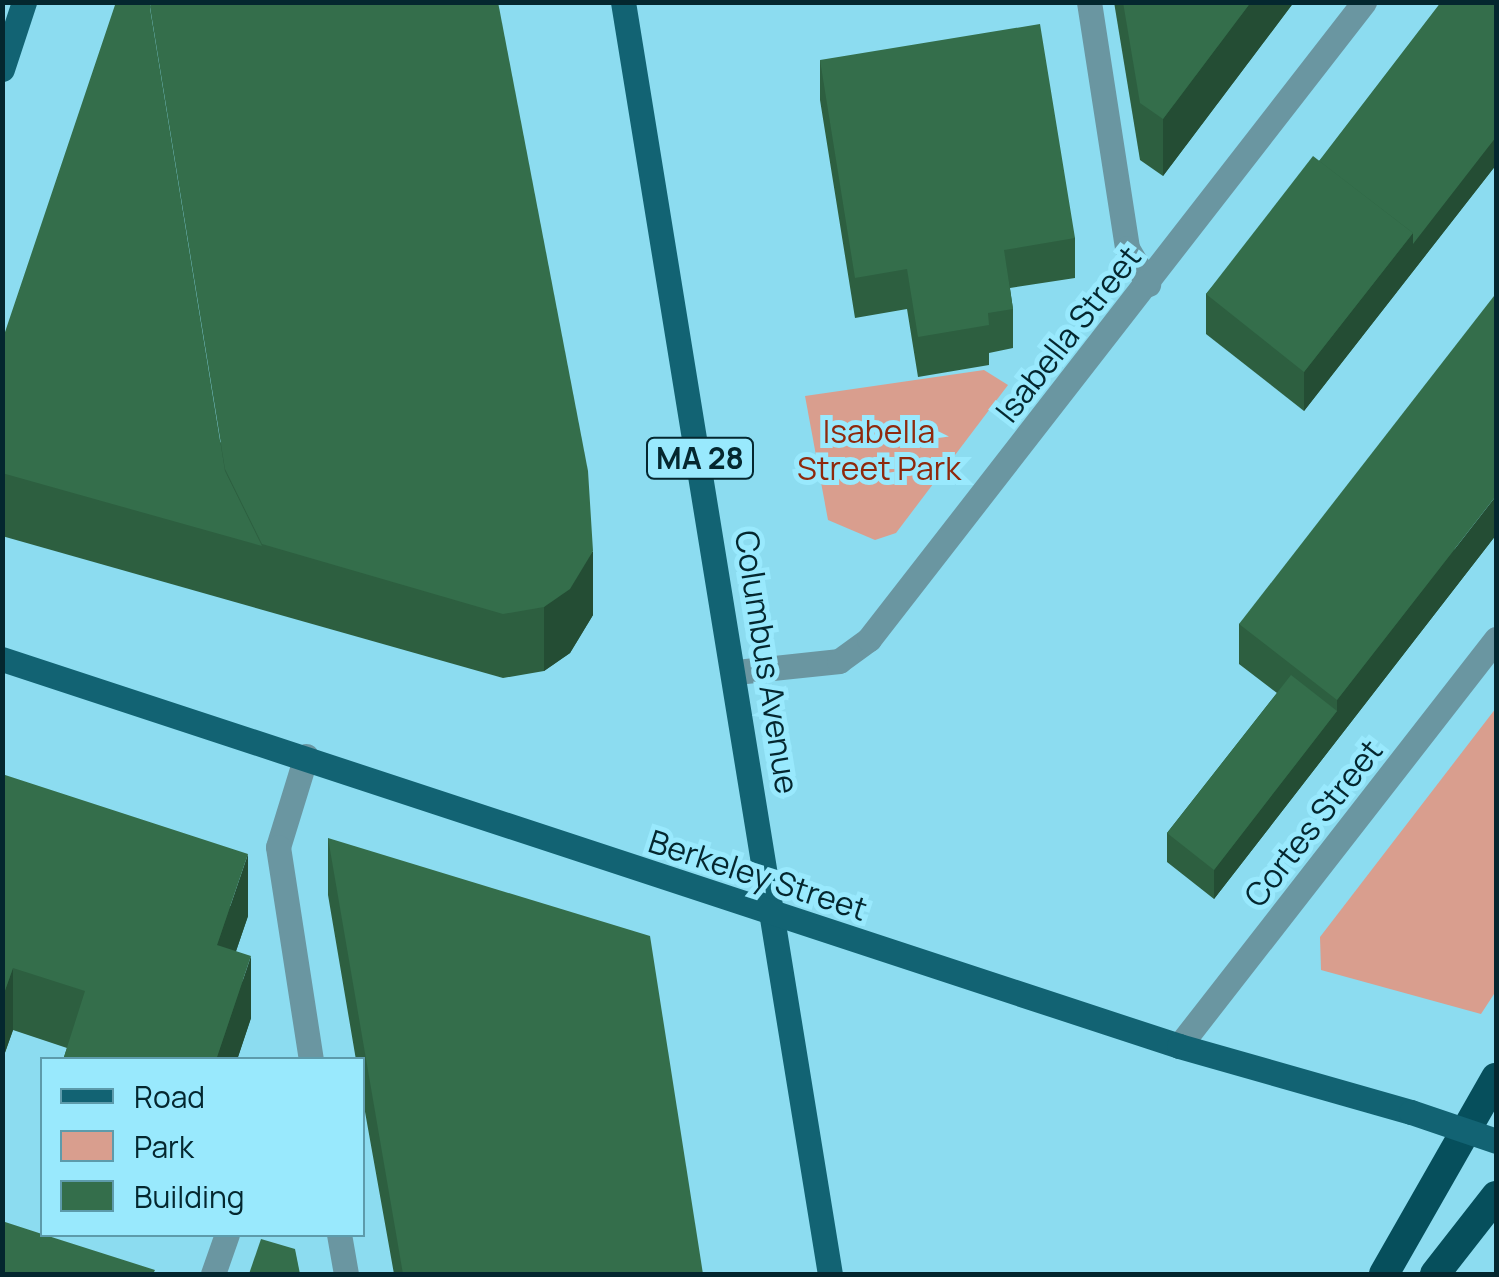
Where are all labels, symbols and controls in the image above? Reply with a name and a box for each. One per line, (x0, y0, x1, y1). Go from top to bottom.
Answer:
street label: Isabella Street (987, 238, 1149, 430)
park label: Isabella Street Park (797, 413, 961, 488)
road number: MA 28 (645, 433, 755, 483)
street label: Columbus Avenue (727, 528, 807, 796)
street label: Cortes Street (1236, 732, 1390, 914)
street label: Berkeley Street (644, 822, 872, 928)
legend (40, 1057, 365, 1237)
text: Road (134, 1076, 205, 1117)
text: Park (134, 1126, 194, 1167)
text: Building (134, 1176, 245, 1217)

